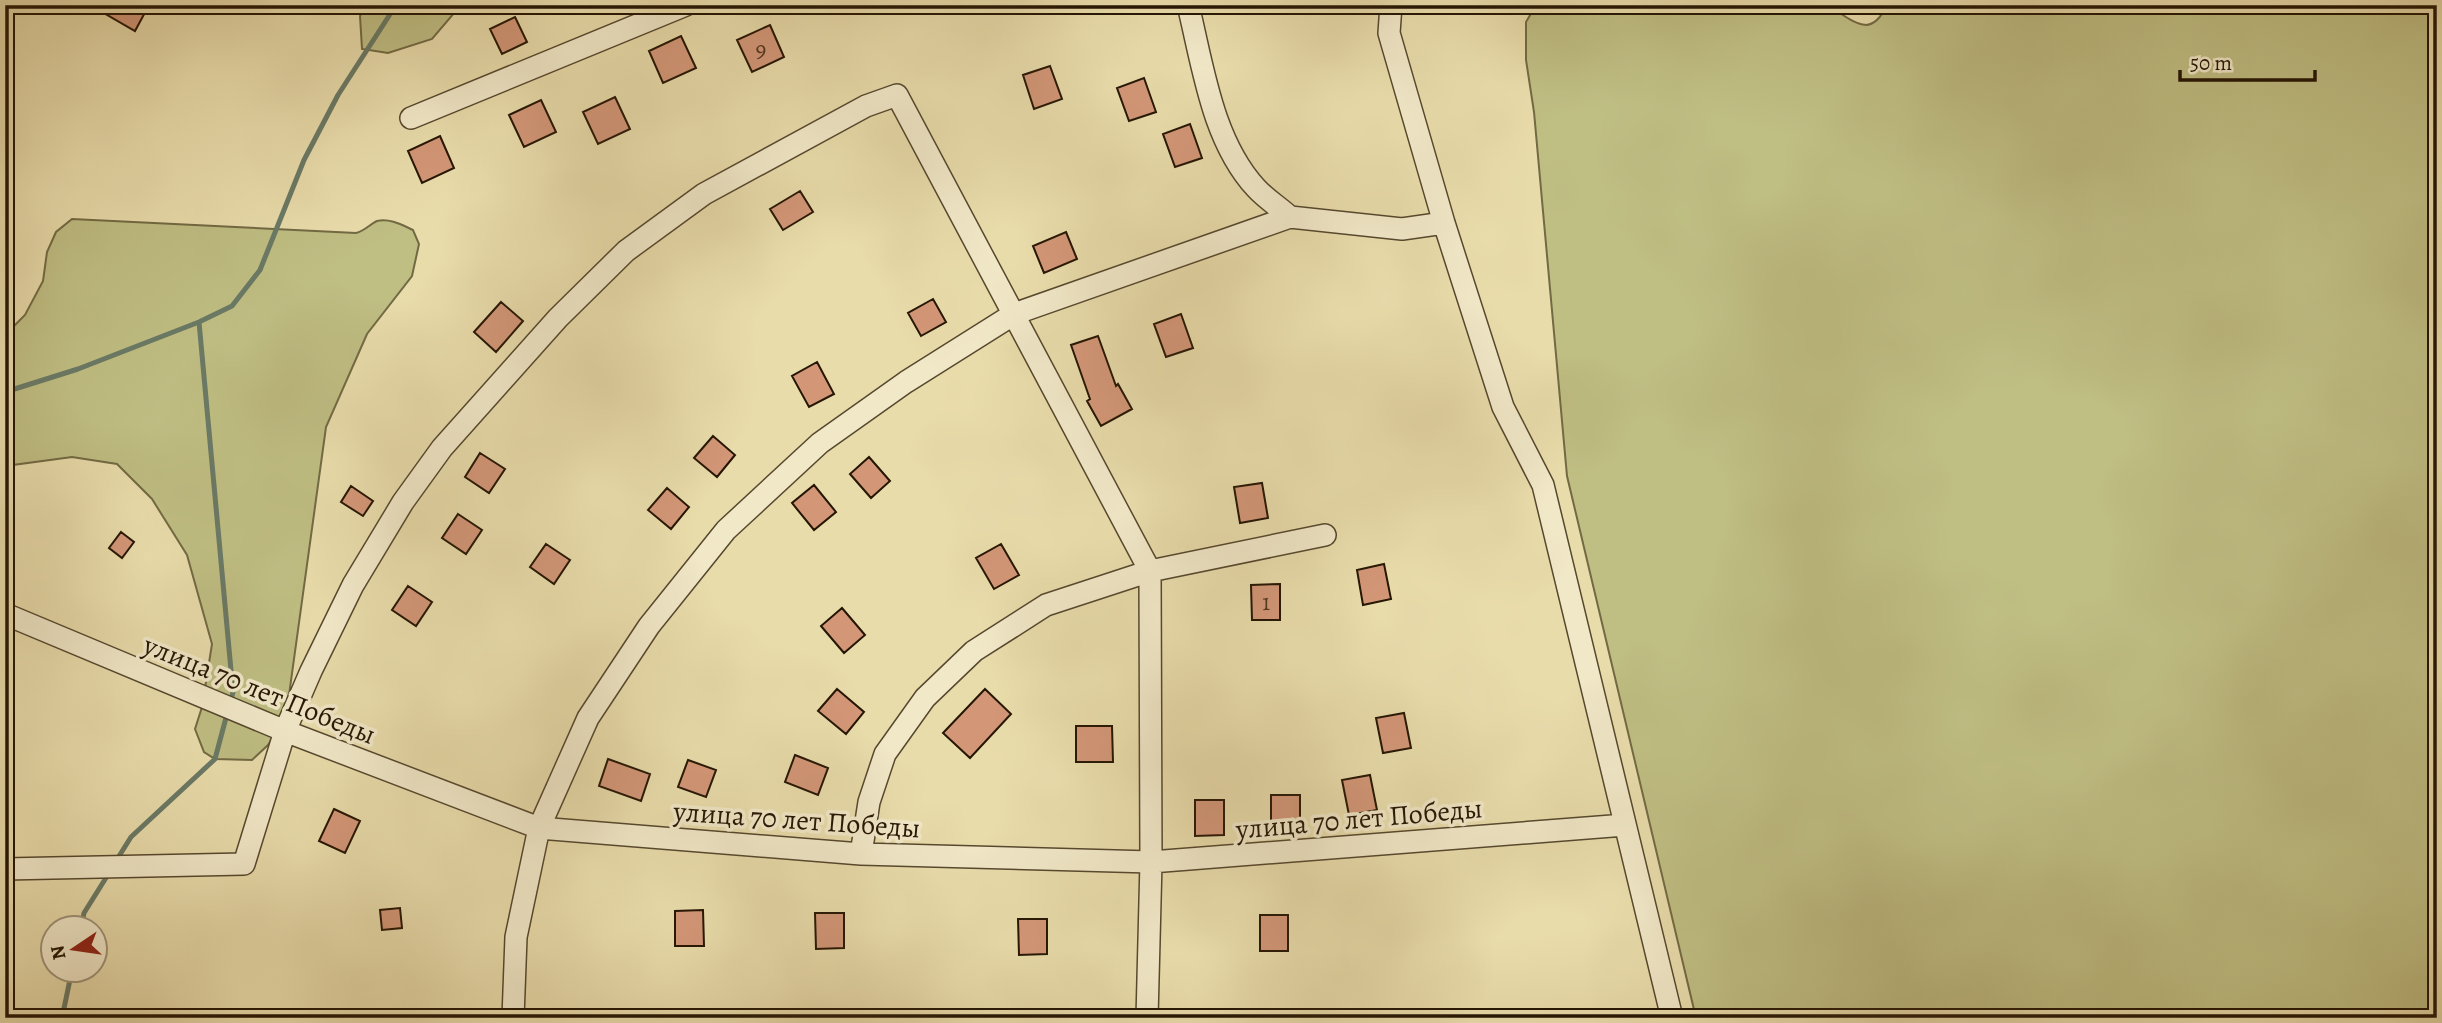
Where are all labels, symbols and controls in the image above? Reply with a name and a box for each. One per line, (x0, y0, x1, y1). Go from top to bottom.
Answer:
house number: 9 (756, 33, 766, 65)
scale bar (2180, 38, 2314, 82)
text: 50 m (2190, 49, 2232, 77)
house number: 1 (1262, 586, 1270, 618)
street label: улица 70 лет Победы (137, 626, 381, 754)
street label: улица 70 лет Победы (1233, 789, 1484, 849)
street label: улица 70 лет Победы (671, 792, 922, 848)
north arrow (38, 914, 108, 984)
text: N (44, 943, 73, 962)

